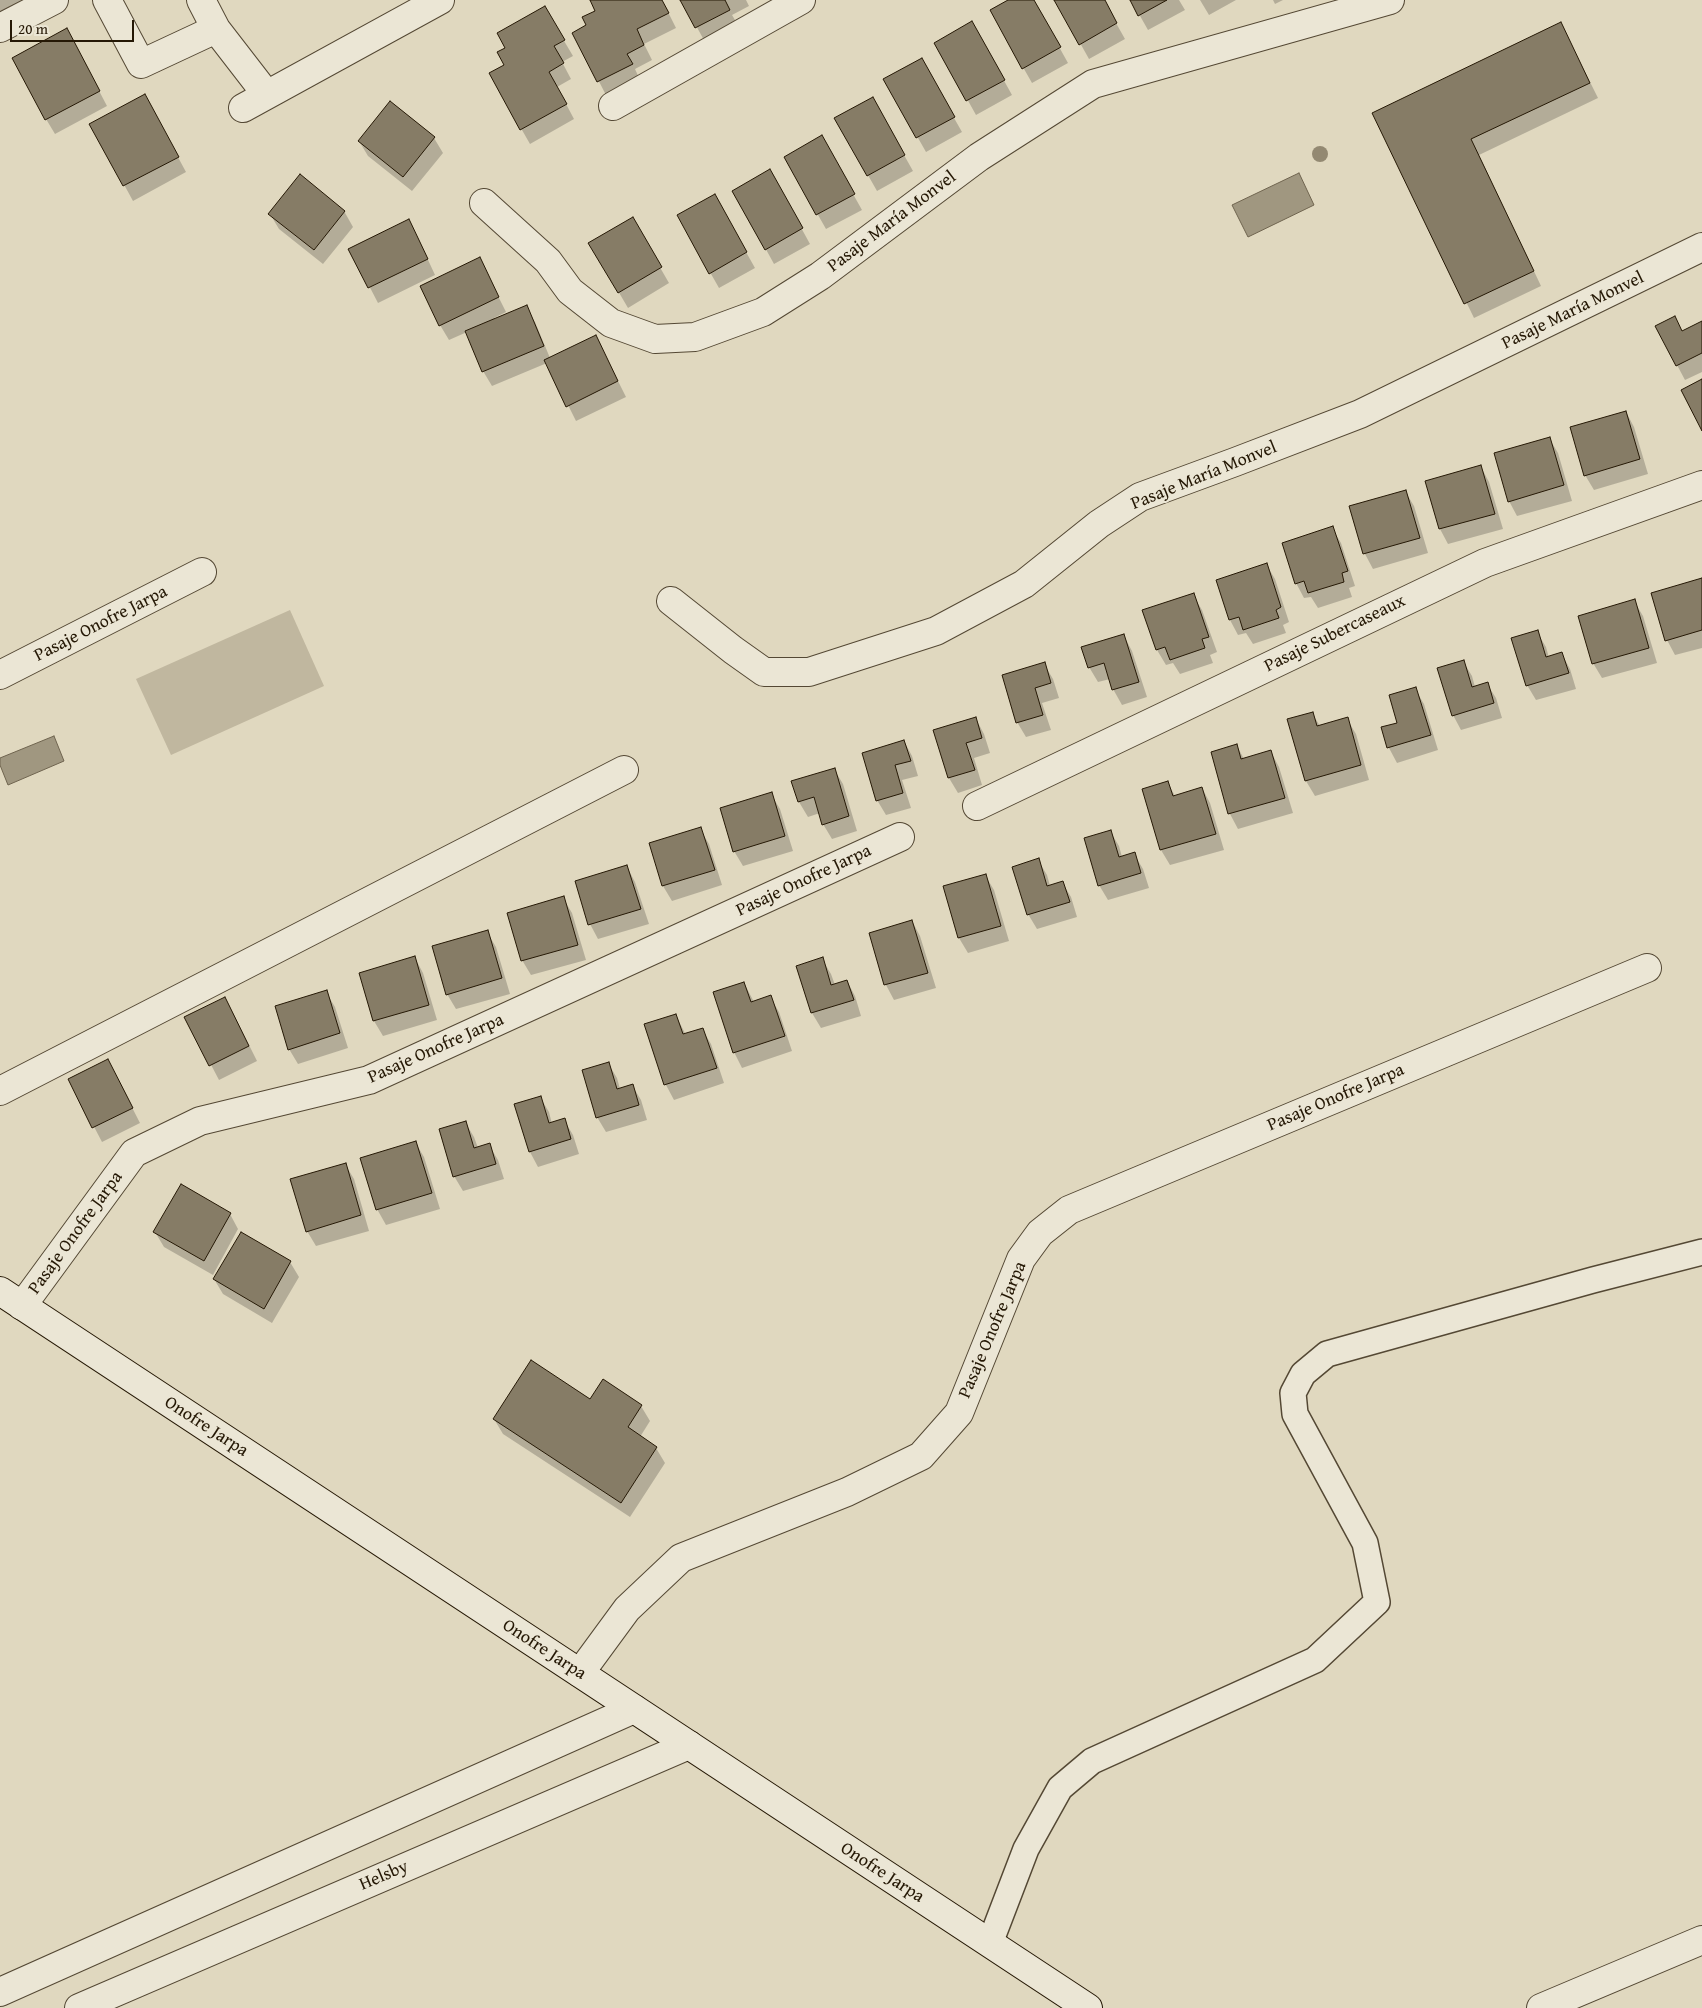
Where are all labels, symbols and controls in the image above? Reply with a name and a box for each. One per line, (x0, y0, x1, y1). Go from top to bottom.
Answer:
scale bar (12, 10, 136, 42)
text: 20 m (18, 18, 48, 39)
street label: Pasaje María Monvel (823, 167, 961, 277)
street label: Pasaje María Monvel (1498, 267, 1648, 355)
street label: Pasaje María Monvel (1128, 437, 1280, 515)
street label: Pasaje Onofre Jarpa (31, 581, 171, 667)
street label: Pasaje Subercaseaux (1261, 591, 1409, 677)
street label: Pasaje Onofre Jarpa (733, 840, 875, 922)
street label: Pasaje Onofre Jarpa (365, 1009, 507, 1089)
street label: Pasaje Onofre Jarpa (1264, 1059, 1408, 1137)
street label: Pasaje Onofre Jarpa (24, 1167, 128, 1299)
street label: Pasaje Onofre Jarpa (954, 1258, 1032, 1402)
street label: Onofre Jarpa (160, 1392, 252, 1462)
street label: Onofre Jarpa (498, 1615, 590, 1685)
street label: Onofre Jarpa (836, 1838, 928, 1908)
street label: Helsby (356, 1856, 412, 1896)

